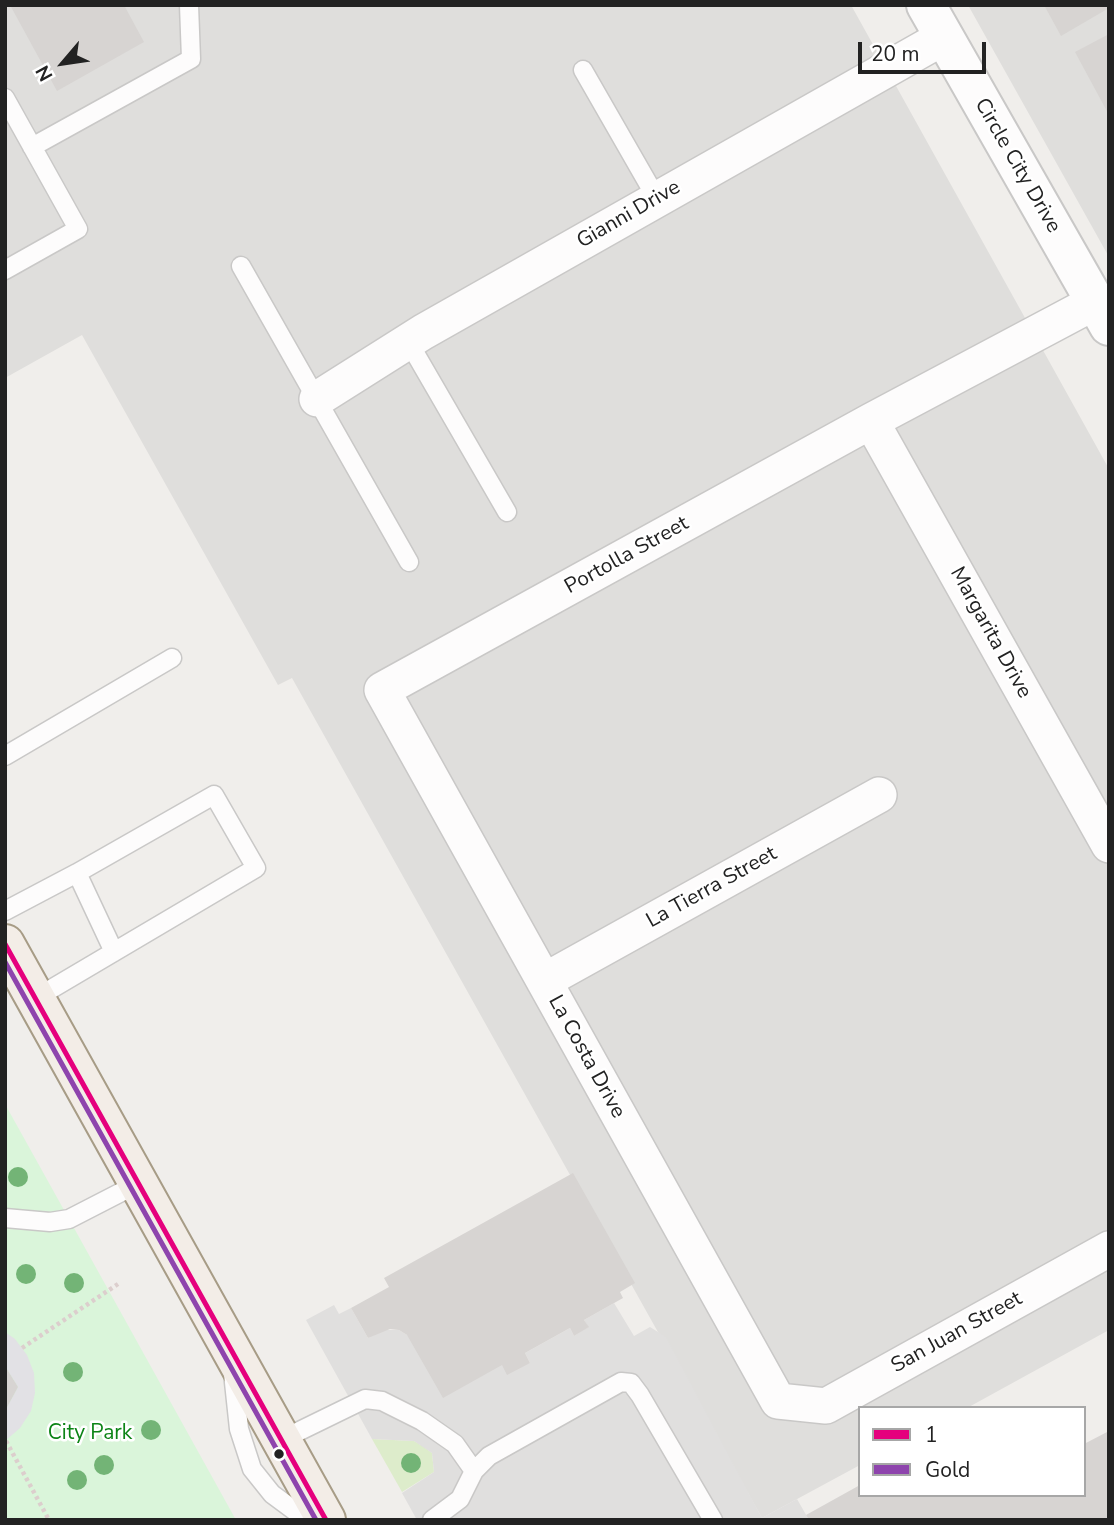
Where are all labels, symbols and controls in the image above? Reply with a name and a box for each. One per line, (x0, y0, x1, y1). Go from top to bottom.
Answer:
north arrow (28, 28, 98, 98)
scale bar (862, 28, 990, 72)
text: 20 m (871, 40, 920, 68)
text: N (30, 61, 59, 86)
street label: Circle City Drive (968, 94, 1066, 238)
street label: Gianni Drive (573, 175, 685, 255)
street label: Portolla Street (561, 512, 693, 600)
street label: Margarita Drive (944, 563, 1036, 703)
street label: La Tierra Street (642, 842, 782, 934)
street label: La Costa Drive (542, 991, 630, 1123)
street label: San Juan Street (887, 1287, 1027, 1379)
legend (858, 1406, 1086, 1497)
park label: City Park (48, 1421, 132, 1447)
text: 1 (925, 1421, 938, 1449)
unlabelled marker (272, 1447, 286, 1461)
text: Gold (925, 1456, 970, 1484)

